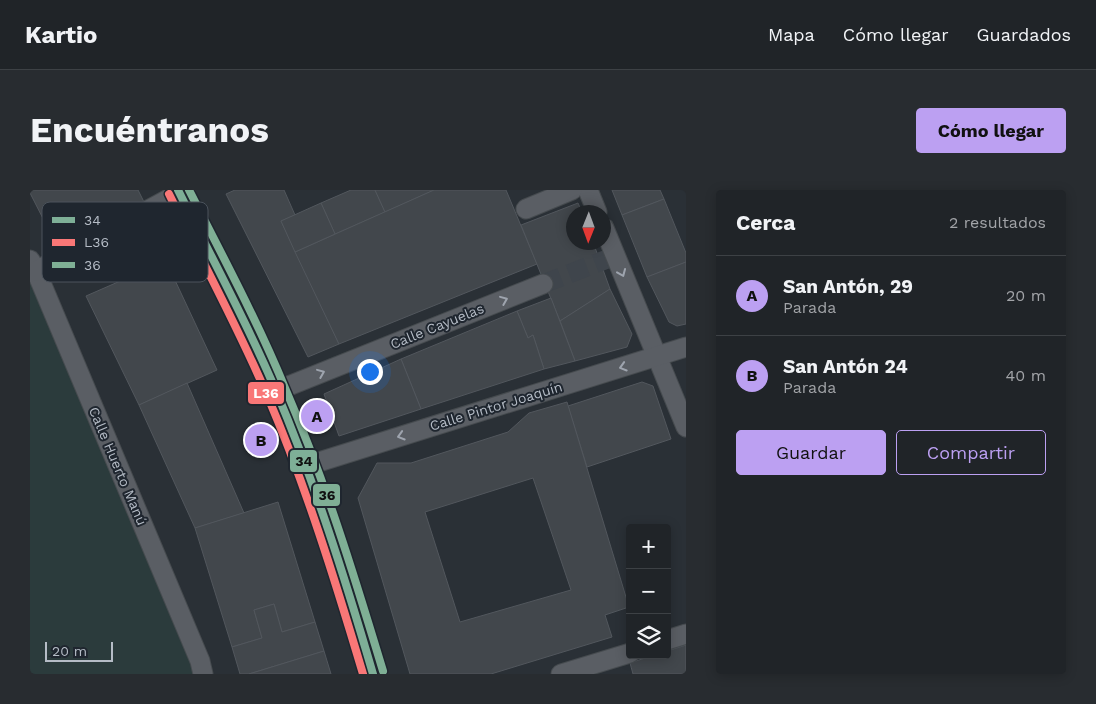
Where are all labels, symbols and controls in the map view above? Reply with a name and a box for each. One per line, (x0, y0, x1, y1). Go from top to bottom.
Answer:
text: Kartio (25, 21, 97, 49)
text: Mapa (768, 24, 815, 45)
text: Cómo llegar (843, 24, 949, 45)
text: Guardados (977, 24, 1071, 45)
button: Cómo llegar (916, 108, 1066, 153)
text: Encuéntranos (30, 109, 269, 151)
legend (42, 202, 208, 282)
north arrow (566, 205, 611, 250)
text: Cerca (736, 210, 795, 235)
text: 34 (84, 212, 101, 228)
text: 2 resultados (949, 213, 1046, 232)
text: L36 (84, 234, 109, 250)
text: 36 (84, 257, 101, 273)
one-way arrow (616, 268, 627, 277)
text: San Antón, 29 (783, 275, 913, 298)
text: A (747, 286, 757, 305)
text: 20 m (1006, 286, 1046, 305)
one-way arrow (500, 296, 508, 306)
text: Parada (783, 298, 836, 317)
street label: Calle Cayuelas (388, 300, 486, 352)
text: San Antón 24 (783, 355, 908, 378)
your location (357, 359, 383, 385)
one-way arrow (619, 361, 627, 371)
text: B (747, 366, 757, 385)
text: 40 m (1006, 366, 1046, 385)
one-way arrow (316, 368, 325, 379)
street label: Calle Pintor Joaquín (428, 378, 564, 434)
text: Parada (783, 378, 836, 397)
line badge: L36 (247, 381, 285, 405)
text: L36 (253, 385, 279, 401)
pin: A (301, 397, 333, 435)
street label: Calle Huerto Manú (86, 404, 150, 528)
pin: B (245, 421, 277, 459)
one-way arrow (397, 430, 406, 440)
button: Guardar (736, 430, 886, 475)
button: Compartir (896, 430, 1046, 475)
line badge: 34 (289, 449, 318, 473)
text: 34 (295, 453, 313, 469)
line badge: 36 (312, 483, 341, 507)
text: 36 (319, 487, 336, 503)
map controls (626, 524, 671, 659)
button: + (626, 524, 671, 569)
button: − (626, 569, 671, 614)
button: layers (626, 614, 671, 659)
scale bar (45, 639, 112, 662)
text: 20 m (52, 643, 87, 659)

